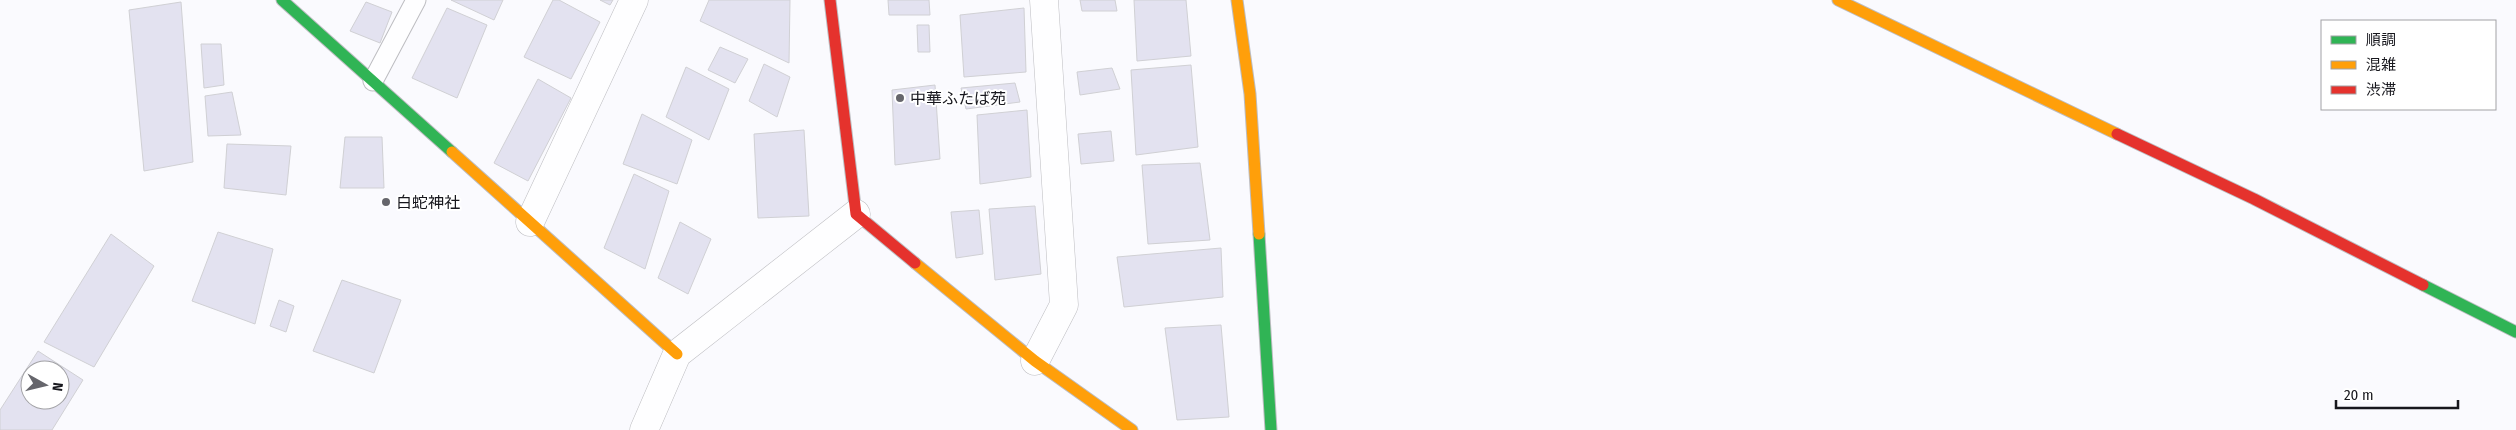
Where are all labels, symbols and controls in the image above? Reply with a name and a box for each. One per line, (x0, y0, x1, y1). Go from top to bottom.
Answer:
legend (2321, 20, 2496, 110)
text: 順調 (2366, 31, 2396, 49)
text: 混雑 (2366, 56, 2396, 74)
text: 渋滞 (2366, 81, 2396, 99)
place label: 中華ふたば苑 (910, 89, 1006, 108)
marker: 中華ふたば苑 (894, 92, 906, 104)
place label: 白蛇神社 (396, 193, 460, 212)
marker: 白蛇神社 (380, 196, 392, 208)
north arrow (20, 360, 70, 410)
scale bar (2336, 378, 2458, 410)
text: N (48, 381, 66, 392)
text: 20 m (2344, 386, 2374, 404)

